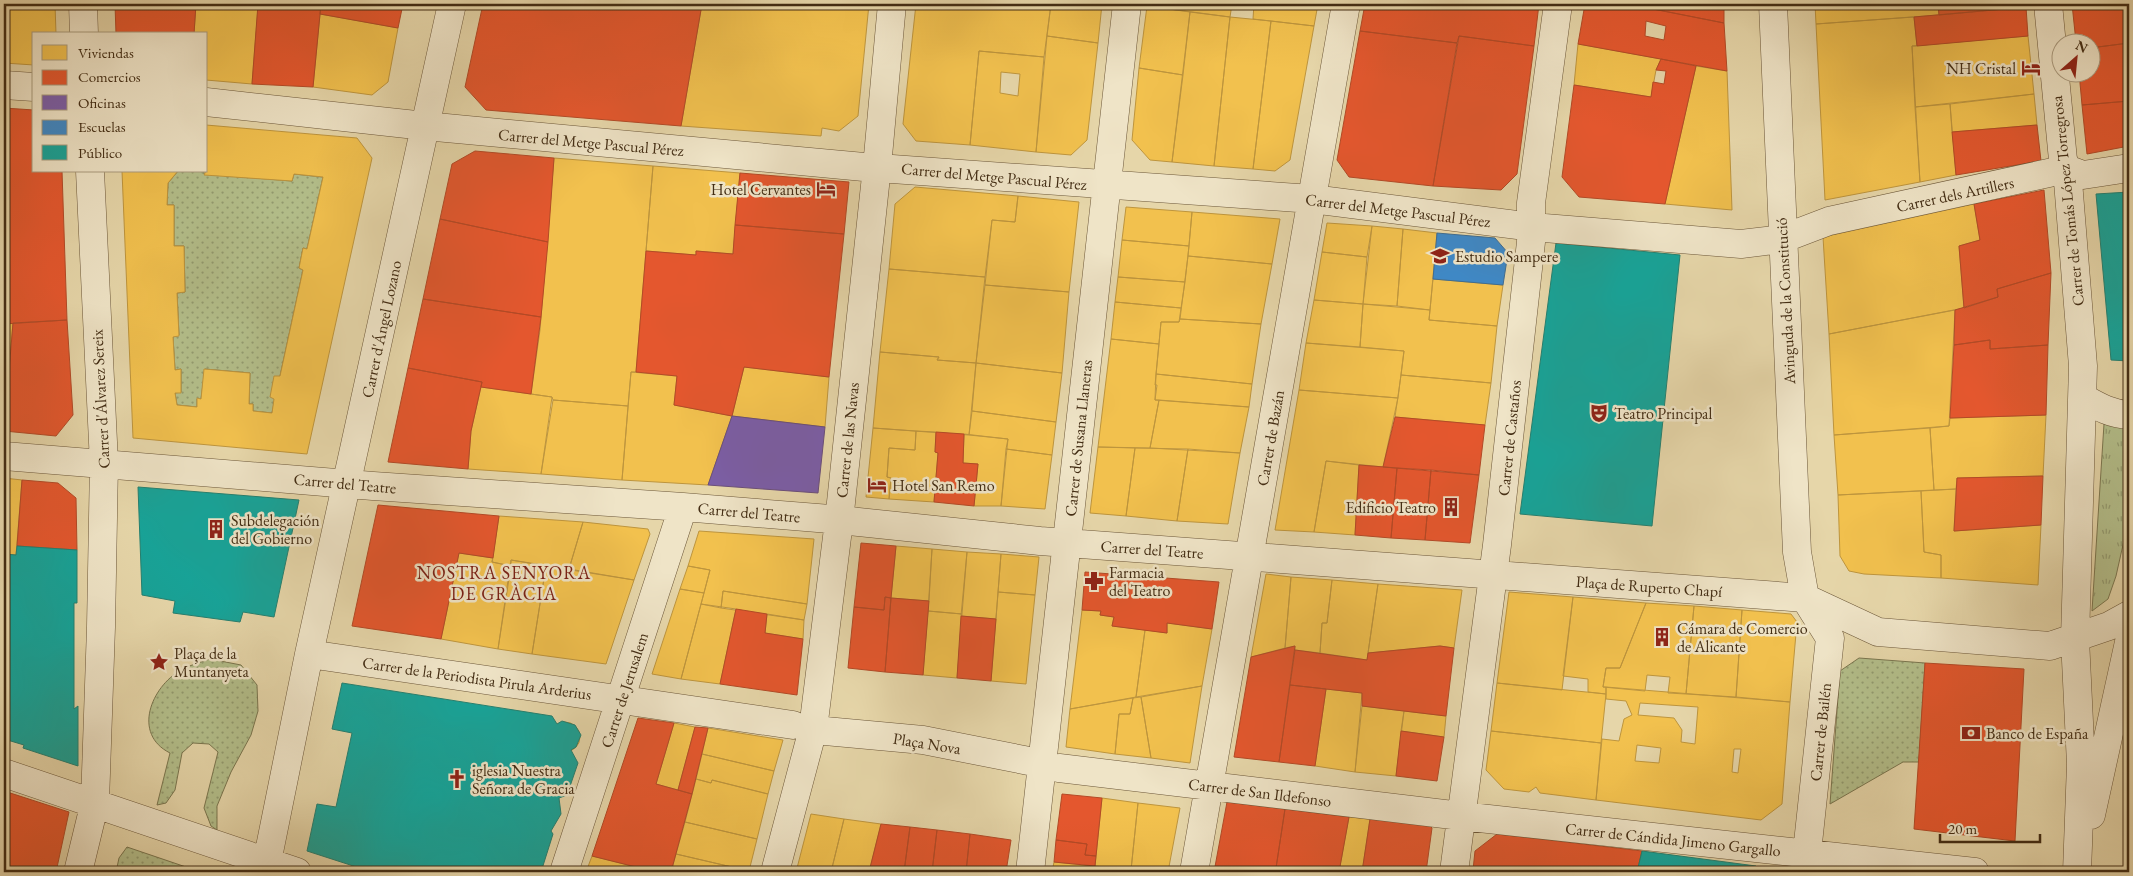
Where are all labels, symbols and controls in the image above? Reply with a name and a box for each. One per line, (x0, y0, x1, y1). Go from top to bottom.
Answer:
legend (32, 32, 208, 172)
north arrow (2050, 32, 2100, 82)
text: N (2073, 36, 2092, 57)
text: Viviendas (78, 43, 134, 62)
hotel icon: NH Cristal (2020, 57, 2042, 79)
place label: NH Cristal (1946, 58, 2016, 79)
text: Comercios (78, 67, 141, 86)
text: Oficinas (78, 93, 126, 112)
street label: Carrer de Tomás López Torregrosa (2046, 94, 2089, 307)
text: Escuelas (78, 117, 126, 136)
street label: Carrer del Metge Pascual Pérez (497, 124, 685, 161)
text: Público (78, 143, 122, 162)
street label: Carrer del Metge Pascual Pérez (900, 158, 1088, 195)
street label: Carrer dels Artillers (1894, 172, 2016, 217)
hotel icon: Hotel Cervantes (815, 178, 837, 200)
place label: Hotel Cervantes (711, 179, 811, 200)
street label: Carrer del Metge Pascual Pérez (1304, 189, 1492, 232)
street label: Avinguda de la Constitució (1771, 217, 1800, 386)
school or university icon: Estudio Sampere (1429, 245, 1451, 267)
place label: Estudio Sampere (1455, 246, 1558, 267)
street label: Carrer d'Ángel Lozano (357, 258, 406, 400)
street label: Carrer d'Álvarez Sereix (86, 329, 115, 469)
street label: Carrer de Susana Llaneras (1060, 359, 1097, 517)
street label: Carrer de Castaños (1493, 379, 1526, 497)
street label: Carrer de las Navas (831, 381, 864, 499)
street label: Carrer de Bazán (1252, 388, 1289, 488)
theatre icon: Teatro Principal (1588, 402, 1610, 424)
place label: Teatro Principal (1614, 403, 1712, 424)
street label: Carrer del Teatre (293, 469, 397, 498)
hotel icon: Hotel San Remo (866, 474, 888, 496)
place label: Hotel San Remo (892, 475, 995, 496)
building icon: Edificio Teatro (1440, 496, 1462, 518)
place label: Edificio Teatro (1346, 497, 1436, 518)
street label: Carrer del Teatre (697, 498, 801, 527)
place label: Subdelegación del Gobierno (231, 510, 320, 549)
building icon: Subdelegación del Gobierno (205, 518, 227, 540)
street label: Carrer del Teatre (1100, 535, 1204, 564)
district label: NOSTRA SENYORA DE GRÀCIA (417, 561, 591, 605)
place label: Farmacia del Teatro (1109, 562, 1170, 601)
pharmacy icon: Farmacia del Teatro (1083, 570, 1105, 592)
street label: Plaça de Ruperto Chapí (1575, 571, 1723, 602)
place label: Cámara de Comercio de Alicante (1677, 618, 1808, 657)
building icon: Cámara de Comercio de Alicante (1651, 626, 1673, 648)
street label: Carrer de Jerusalem (596, 629, 653, 751)
place label: Plaça de la Muntanyeta (174, 643, 249, 682)
place icon: Plaça de la Muntanyeta (148, 651, 170, 673)
street label: Carrer de la Periodista Pirula Arderius (361, 652, 593, 705)
street label: Carrer de Bailén (1805, 681, 1836, 782)
bank icon: Banco de España (1960, 722, 1982, 744)
place label: Banco de España (1986, 723, 2089, 744)
street label: Plaça Nova (891, 728, 963, 759)
place label: iglesia Nuestra Señora de Gracia (472, 760, 575, 799)
church icon: iglesia Nuestra Señora de Gracia (446, 768, 468, 790)
street label: Carrer de San Ildefonso (1187, 773, 1333, 812)
scale bar (1940, 811, 2040, 843)
street label: Carrer de Cándida Jimeno Gargallo (1564, 818, 1782, 861)
text: 20 m (1948, 819, 1977, 838)

